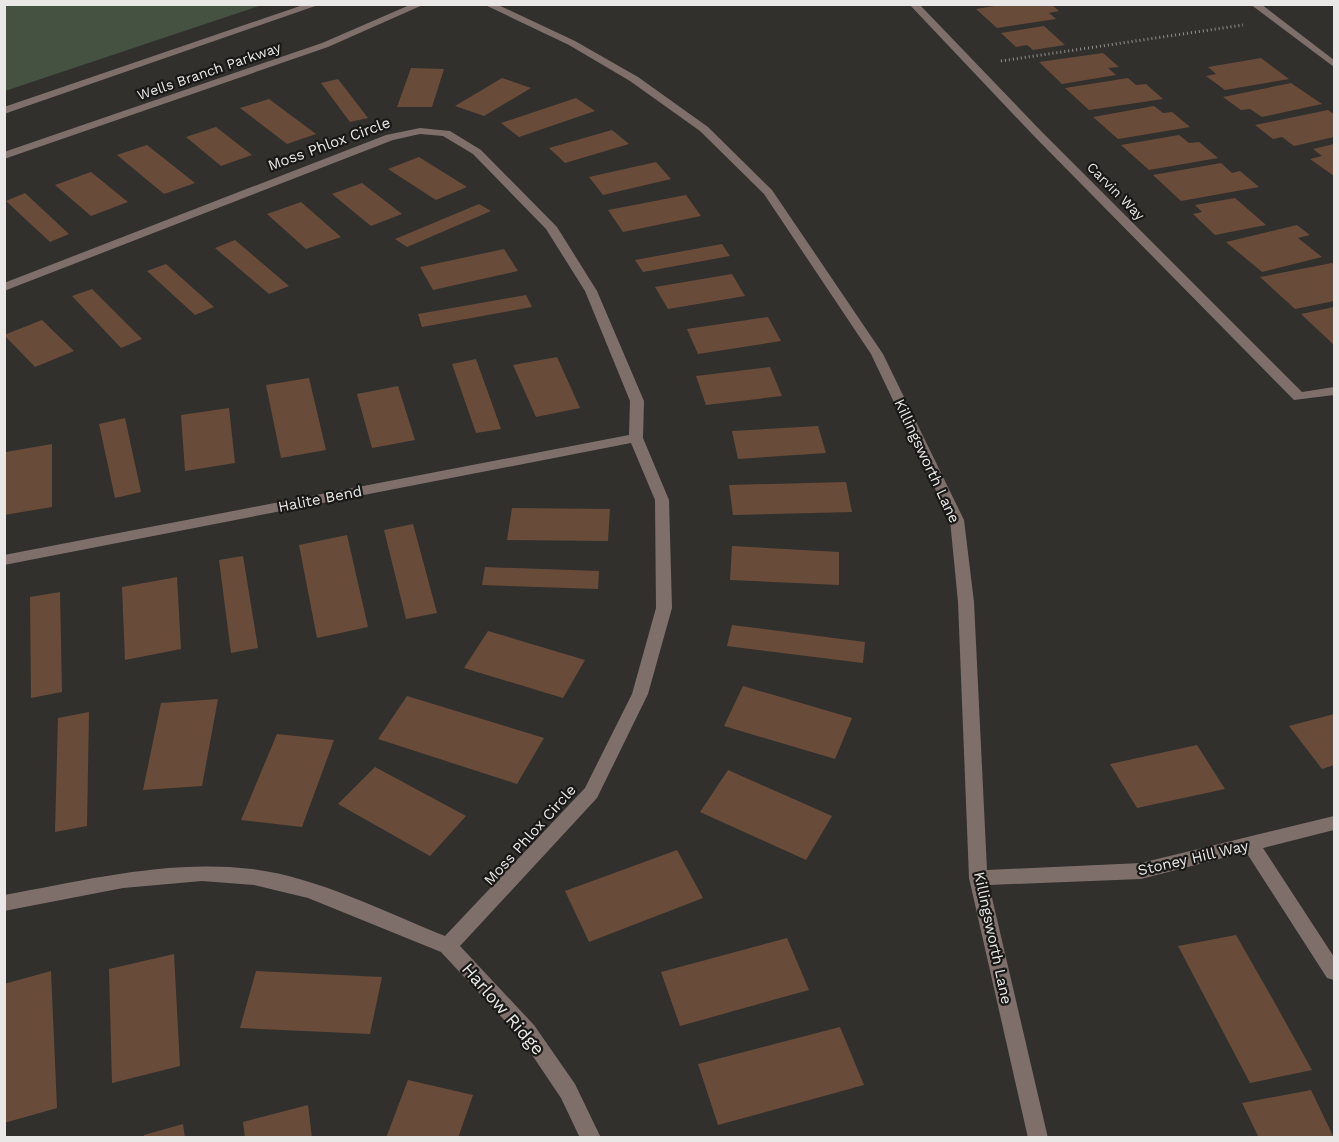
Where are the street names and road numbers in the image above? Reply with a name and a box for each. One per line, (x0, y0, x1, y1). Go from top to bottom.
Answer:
street label: Wells Branch Parkway (135, 39, 284, 103)
street label: Moss Phlox Circle (265, 113, 393, 175)
street label: Carvin Way (1084, 159, 1149, 224)
street label: Killingsworth Lane (890, 396, 964, 526)
street label: Halite Bend (276, 482, 364, 516)
street label: Moss Phlox Circle (480, 781, 580, 889)
street label: Stoney Hill Way (1136, 836, 1250, 879)
street label: Killingsworth Lane (970, 870, 1016, 1006)
street label: Harlow Ridge (458, 958, 549, 1059)

